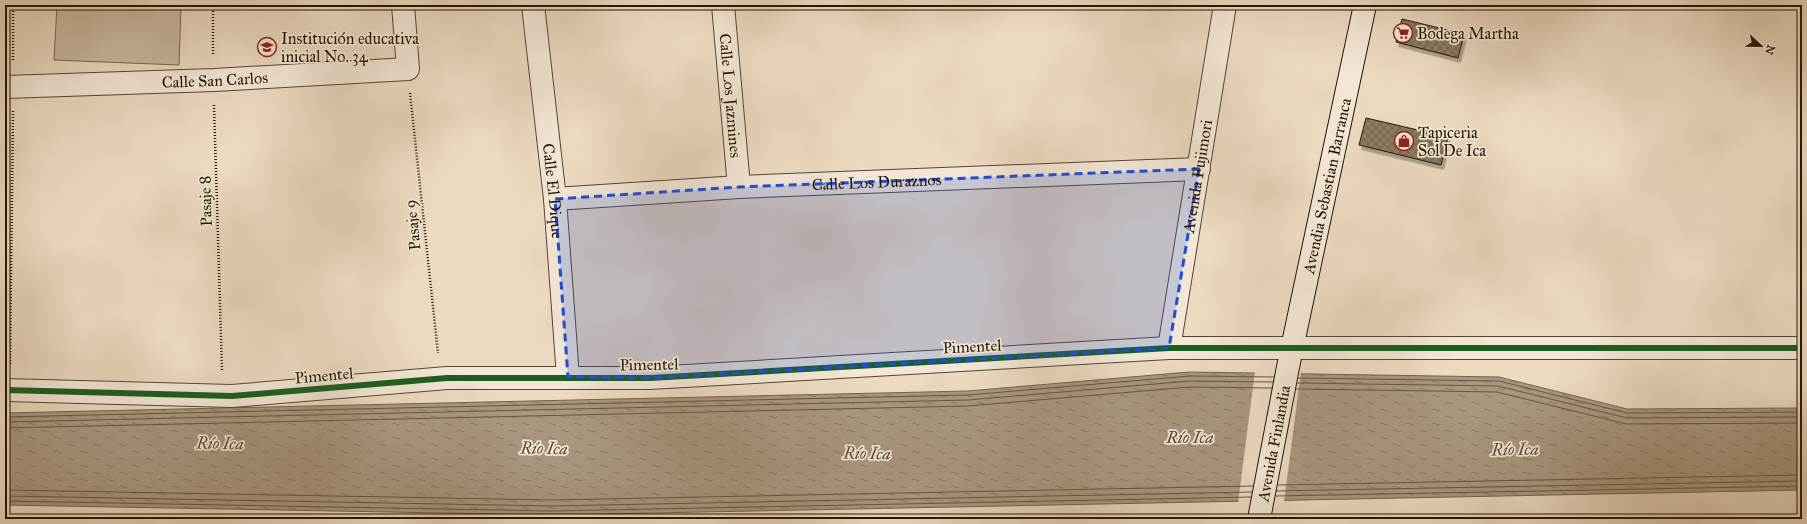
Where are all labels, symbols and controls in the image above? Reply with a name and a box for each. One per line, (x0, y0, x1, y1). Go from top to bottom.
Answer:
supermarket icon: Bodega Martha (1392, 22, 1414, 44)
place label: Bodega Martha (1417, 24, 1519, 44)
north arrow (1741, 26, 1781, 66)
place label: Institución educativa inicial No. 34 (281, 29, 419, 66)
street label: Calle Los Jazmines (716, 33, 745, 159)
school or university icon: Institución educativa inicial No. 34 (256, 36, 278, 58)
text: N (1762, 43, 1778, 57)
street label: Calle San Carlos (161, 68, 269, 92)
street label: Avendia Sebastian Barranca (1299, 96, 1355, 276)
street label: Avenida Fujimori (1179, 118, 1216, 235)
place label: Tapiceria Sol De Ica (1418, 123, 1486, 160)
shop icon: Tapiceria Sol De Ica (1393, 130, 1415, 152)
street label: Calle El Dique (539, 142, 567, 239)
street label: Calle Los Duraznos (811, 170, 942, 194)
street label: Pasaje 8 (195, 175, 216, 227)
street label: Pasaje 9 (400, 199, 425, 251)
street label: Pimentel (942, 335, 1003, 358)
street label: Pimentel (619, 354, 679, 375)
street label: Pimentel (294, 363, 355, 388)
street label: Avenida Finlandia (1253, 383, 1294, 504)
water label: Río Ica (1165, 427, 1214, 448)
water label: Río Ica (195, 433, 244, 454)
water label: Río Ica (519, 438, 568, 459)
water label: Río Ica (1490, 439, 1539, 460)
water label: Río Ica (842, 443, 891, 464)

